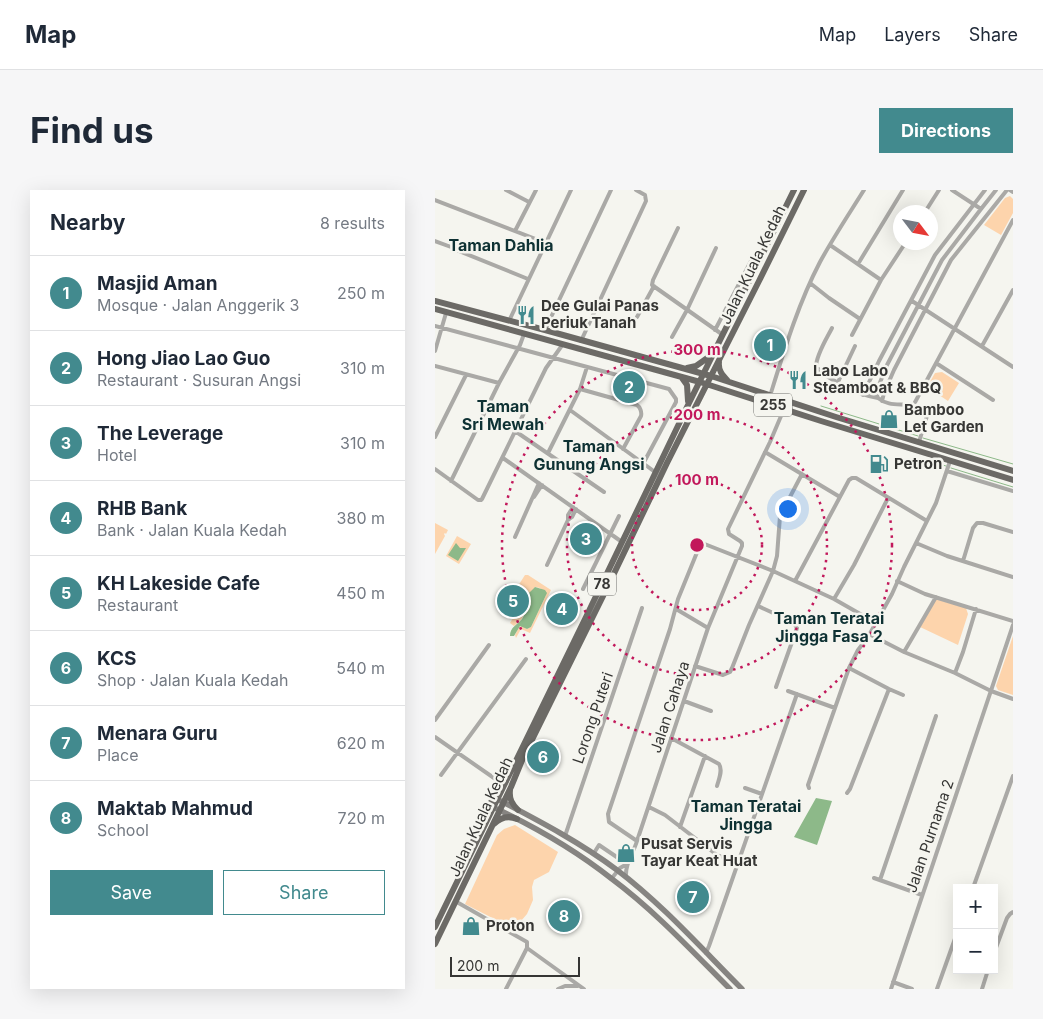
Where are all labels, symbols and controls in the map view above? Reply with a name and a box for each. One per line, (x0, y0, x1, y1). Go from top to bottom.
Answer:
text: Map (25, 20, 76, 49)
text: Map (819, 24, 856, 45)
text: Layers (884, 24, 941, 45)
text: Share (969, 24, 1018, 45)
button: Directions (879, 108, 1013, 153)
text: Find us (30, 109, 154, 151)
street label: Jalan Kuala Kedah (716, 202, 790, 327)
north arrow (893, 205, 938, 250)
text: Nearby (50, 210, 125, 235)
text: 8 results (320, 213, 385, 233)
district label: Taman Dahlia (448, 235, 554, 255)
text: Masjid Aman (97, 272, 218, 295)
text: 1 (63, 283, 69, 303)
text: 250 m (337, 283, 385, 303)
text: Mosque · Jalan Anggerik 3 (97, 295, 299, 315)
place label: Dee Gulai Panas Periuk Tanah (541, 296, 659, 332)
restaurant icon: Dee Gulai Panas Periuk Tanah (515, 304, 537, 326)
pin: 1 (754, 326, 786, 364)
text: 300 m (673, 340, 721, 359)
text: Hong Jiao Lao Guo (97, 347, 270, 370)
text: 2 (61, 358, 71, 378)
text: 310 m (340, 358, 385, 378)
place label: Labo Labo Steamboat & BBQ (813, 361, 941, 397)
pin: 2 (613, 368, 645, 406)
restaurant icon: Labo Labo Steamboat & BBQ (787, 369, 809, 391)
text: Restaurant · Susuran Angsi (97, 370, 301, 390)
road number: 255 (754, 394, 792, 416)
district label: Taman Sri Mewah (462, 396, 544, 434)
place label: Bamboo Let Garden (904, 400, 984, 436)
text: 200 m (674, 405, 720, 424)
shop icon: Bamboo Let Garden (878, 408, 900, 430)
text: The Leverage (97, 422, 223, 445)
text: 3 (61, 433, 71, 453)
text: 310 m (340, 433, 385, 453)
district label: Taman Gunung Angsi (533, 436, 645, 474)
text: Hotel (97, 445, 137, 465)
fuel station icon: Petron (868, 453, 890, 475)
place label: Petron (894, 454, 942, 473)
text: 100 m (675, 470, 719, 489)
your location (775, 496, 801, 522)
text: RHB Bank (97, 497, 187, 520)
text: 4 (61, 508, 71, 528)
text: 380 m (337, 508, 385, 528)
text: Bank · Jalan Kuala Kedah (97, 520, 287, 540)
pin: 3 (570, 520, 602, 558)
centre of rings (688, 536, 706, 554)
text: KH Lakeside Cafe (97, 572, 260, 595)
road number: 78 (588, 572, 616, 596)
pin: 5 (497, 582, 529, 620)
text: 5 (61, 583, 71, 603)
text: 450 m (336, 583, 385, 603)
pin: 4 (546, 590, 578, 628)
text: Restaurant (97, 595, 178, 615)
district label: Taman Teratai Jingga Fasa 2 (774, 608, 884, 646)
text: KCS (97, 647, 136, 670)
text: 6 (61, 658, 71, 678)
text: 540 m (336, 658, 385, 678)
street label: Jalan Cahaya (646, 659, 693, 755)
text: Shop · Jalan Kuala Kedah (97, 670, 288, 690)
street label: Lorong Puteri (568, 670, 617, 766)
text: Menara Guru (97, 722, 218, 745)
text: 7 (61, 733, 71, 753)
text: 620 m (337, 733, 385, 753)
pin: 6 (527, 738, 559, 776)
text: Place (97, 745, 139, 765)
street label: Jalan Kuala Kedah (444, 754, 517, 880)
street label: Jalan Purnama 2 (901, 777, 958, 895)
district label: Taman Teratai Jingga (691, 796, 801, 834)
text: Maktab Mahmud (97, 797, 253, 820)
text: 8 (61, 808, 71, 828)
text: 720 m (338, 808, 385, 828)
text: School (97, 820, 149, 840)
place label: Pusat Servis Tayar Keat Huat (641, 834, 758, 870)
shop icon: Pusat Servis Tayar Keat Huat (615, 842, 637, 864)
button: Save (50, 870, 213, 915)
button: Share (223, 870, 385, 915)
pin: 7 (677, 878, 709, 916)
map controls (953, 884, 998, 974)
button: + (953, 884, 998, 929)
pin: 8 (548, 897, 580, 935)
shop icon: Proton (460, 915, 482, 937)
place label: Proton (486, 916, 535, 935)
button: − (953, 929, 998, 974)
scale bar (450, 954, 580, 977)
text: 200 m (457, 957, 499, 974)

